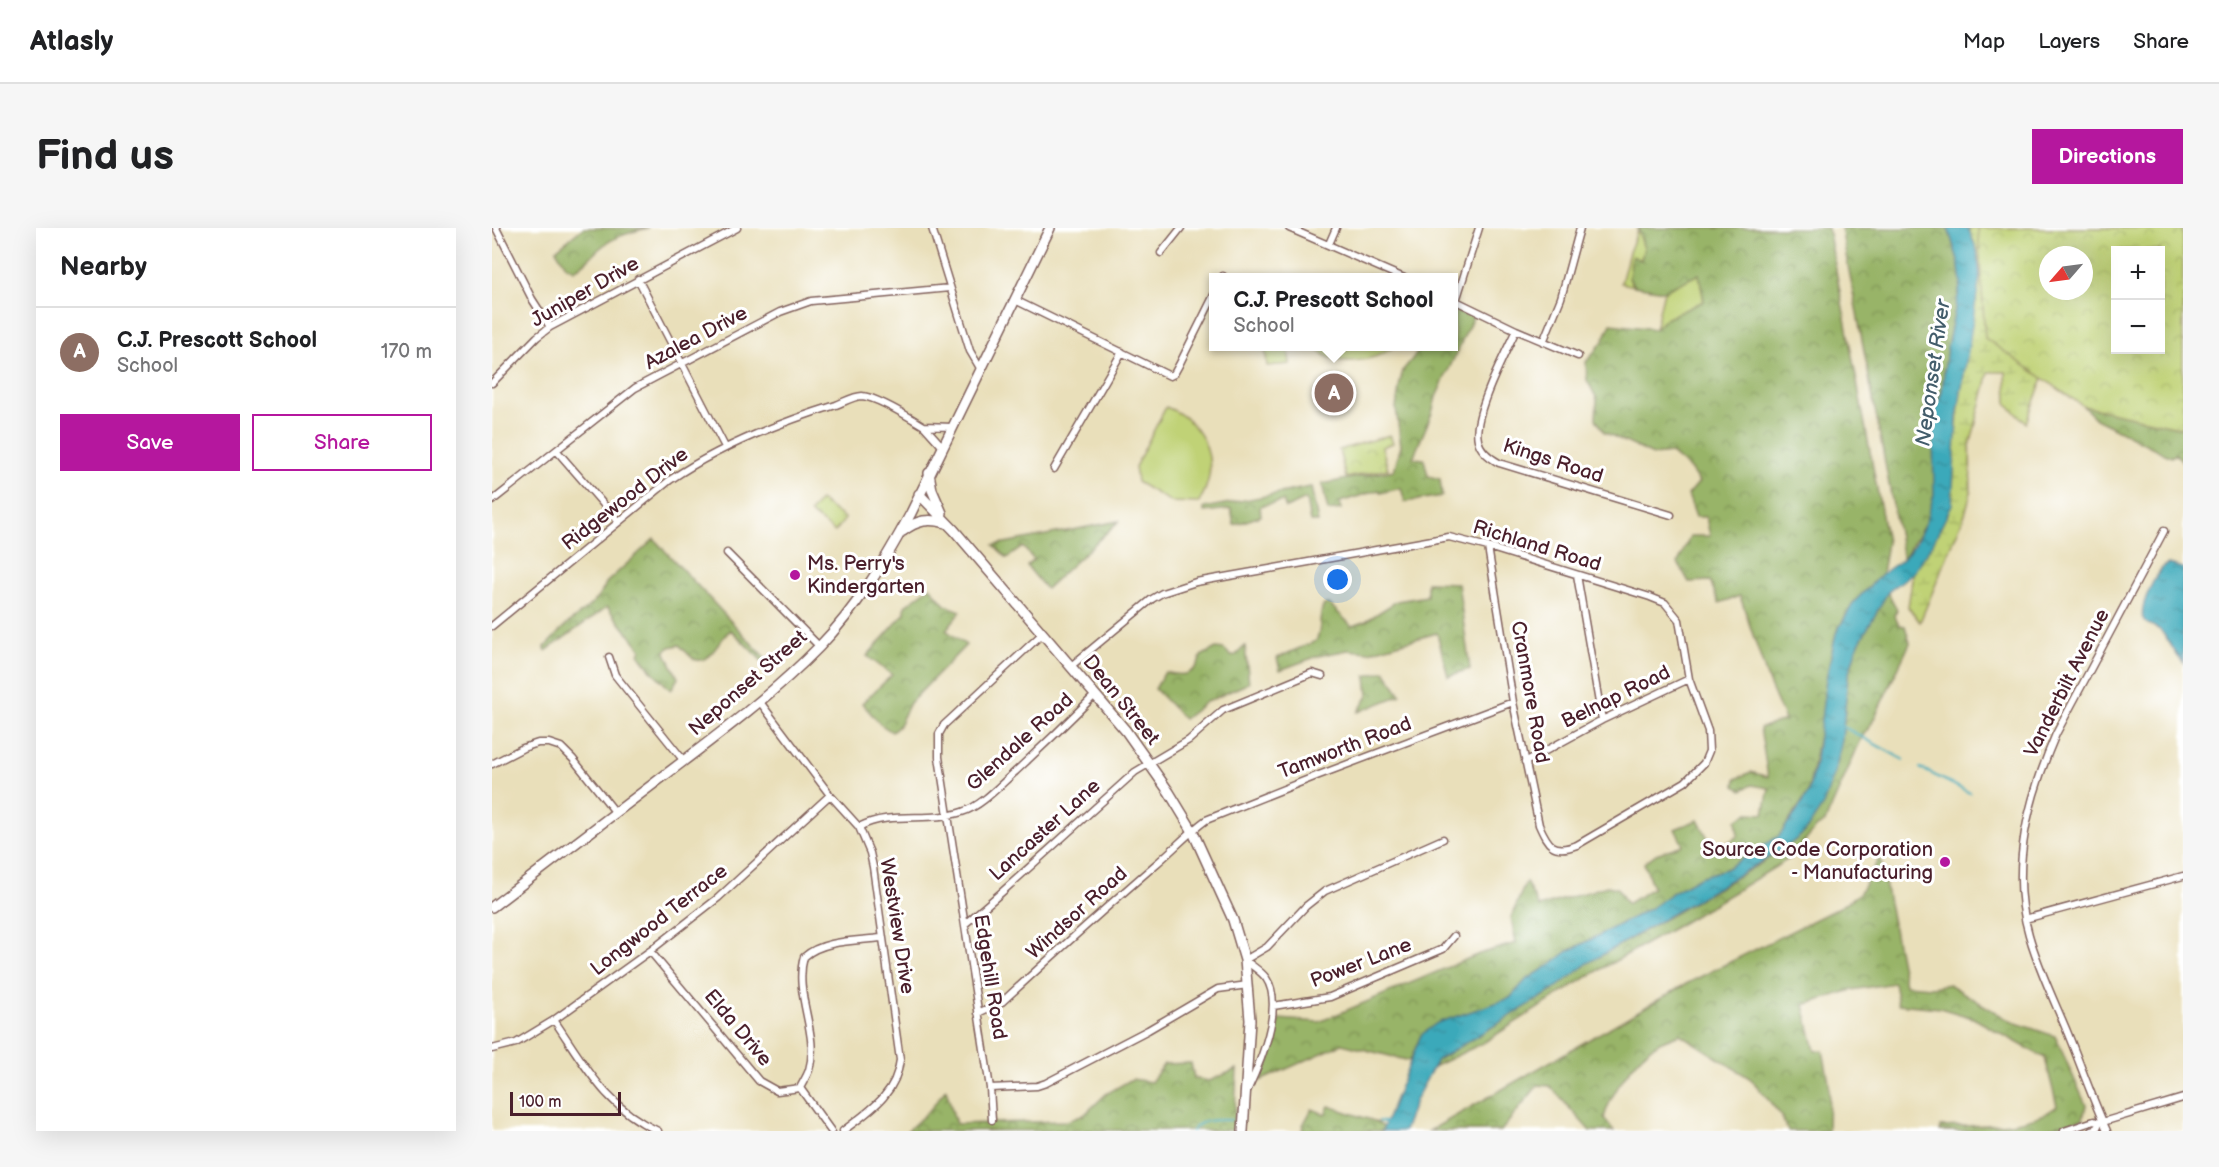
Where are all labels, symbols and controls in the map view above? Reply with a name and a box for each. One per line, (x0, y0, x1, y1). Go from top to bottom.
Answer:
text: Atlasly (30, 25, 113, 58)
text: Map (1963, 29, 2005, 54)
text: Layers (2038, 29, 2100, 54)
text: Share (2133, 29, 2189, 54)
button: Directions (2032, 129, 2183, 184)
text: Find us (36, 131, 174, 182)
north arrow (2039, 246, 2093, 300)
map controls (2111, 246, 2165, 354)
button: + (2111, 246, 2165, 300)
street label: Juniper Drive (527, 251, 643, 333)
text: Nearby (60, 252, 147, 283)
popup (1209, 273, 1458, 351)
text: C.J. Prescott School (1233, 287, 1434, 314)
water label: Neponset River (1910, 297, 1956, 448)
button: − (2111, 300, 2165, 354)
street label: Azalea Drive (641, 301, 752, 375)
text: School (1233, 314, 1294, 338)
text: C.J. Prescott School (117, 327, 317, 354)
text: A (73, 340, 86, 364)
text: 170 m (381, 340, 432, 364)
text: School (117, 354, 178, 378)
pin: A (1314, 370, 1354, 416)
button: Save (60, 414, 240, 471)
button: Share (252, 414, 432, 471)
street label: Kings Road (1500, 434, 1606, 488)
street label: Ridgewood Drive (557, 442, 693, 556)
street label: Richland Road (1470, 515, 1604, 577)
place label: Ms. Perry's Kindergarten (807, 552, 925, 599)
your location (1323, 565, 1352, 594)
marker: Ms. Perry's Kindergarten (788, 568, 802, 582)
street label: Vanderbilt Avenue (2019, 605, 2115, 761)
street label: Cranmore Road (1506, 619, 1554, 765)
street label: Neponset Street (684, 625, 812, 741)
street label: Dean Street (1077, 650, 1165, 750)
street label: Belnap Road (1558, 660, 1674, 734)
street label: Glendale Road (962, 688, 1078, 796)
street label: Tamworth Road (1275, 712, 1415, 784)
street label: Lancaster Lane (985, 774, 1105, 886)
place label: Source Code Corporation - Manufacturing (1702, 838, 1933, 885)
marker: Source Code Corporation - Manufacturing (1938, 855, 1952, 869)
street label: Westview Drive (874, 856, 920, 996)
street label: Longwood Terrace (586, 859, 732, 981)
street label: Windsor Road (1022, 862, 1132, 964)
street label: Edgehill Road (968, 913, 1012, 1041)
street label: Power Lane (1307, 933, 1415, 993)
street label: Elda Drive (699, 985, 777, 1071)
scale bar (510, 1089, 621, 1116)
text: 100 m (519, 1093, 562, 1112)

